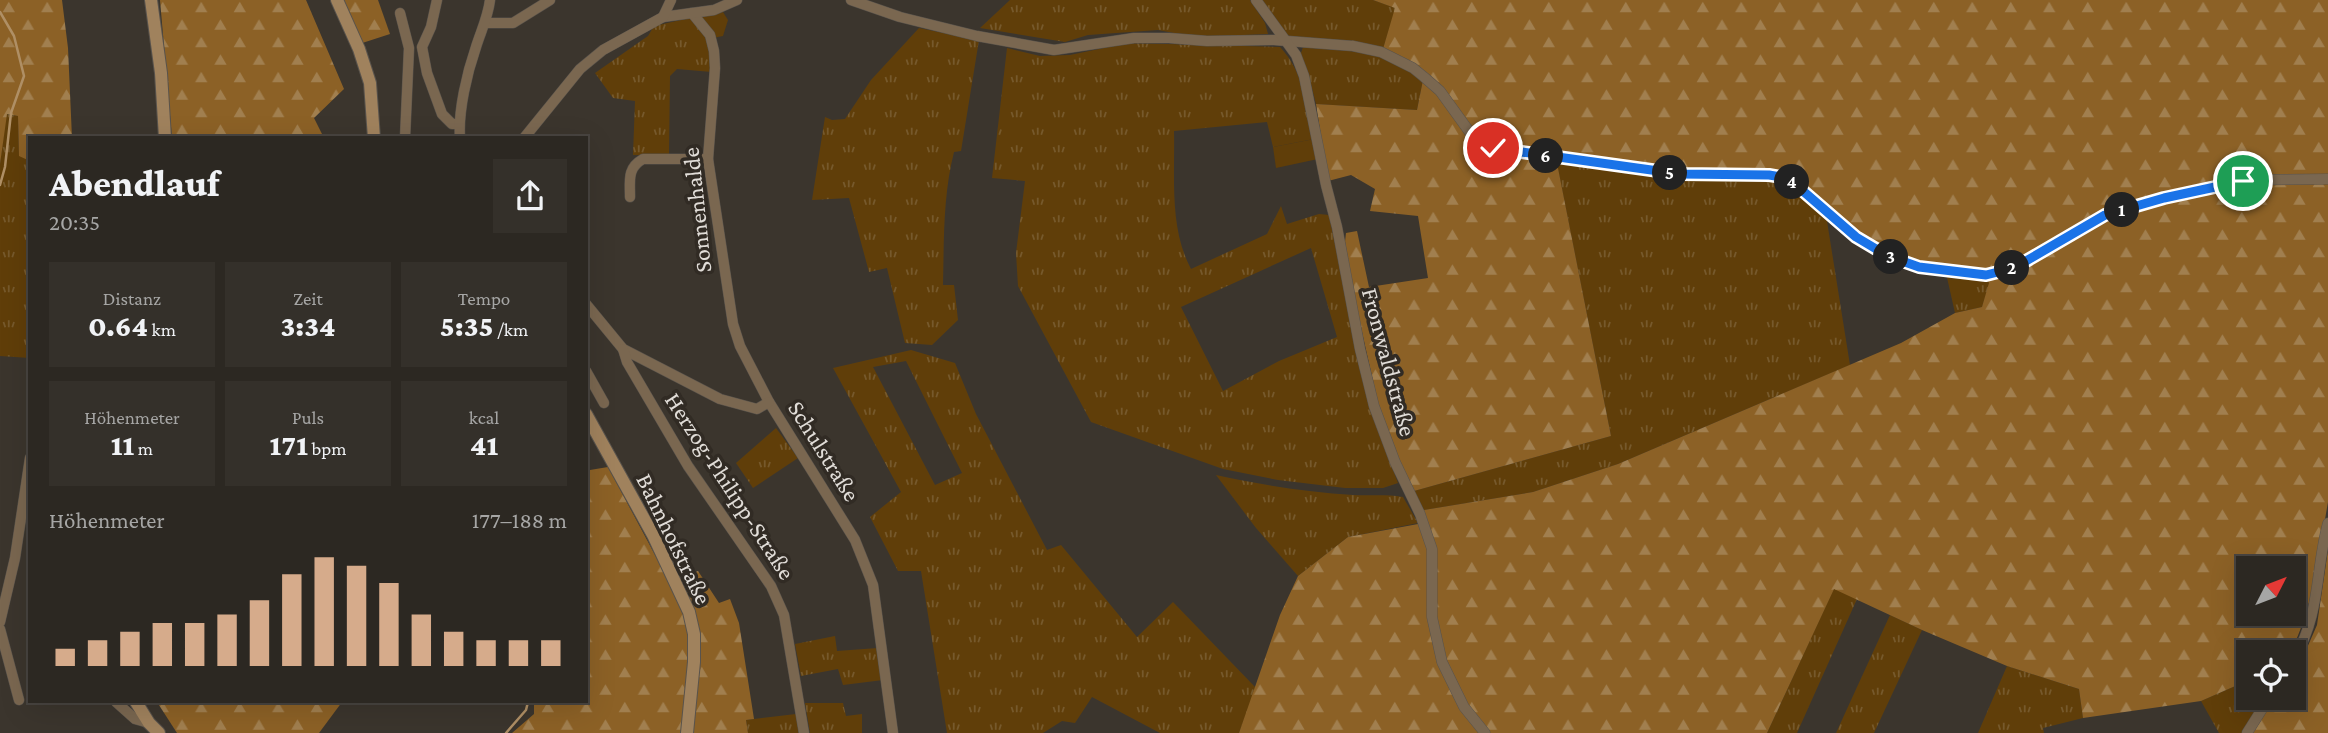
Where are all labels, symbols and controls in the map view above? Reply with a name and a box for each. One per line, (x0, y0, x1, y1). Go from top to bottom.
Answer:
pin (1463, 118, 1523, 178)
icon: check (1474, 129, 1512, 167)
pin: 6 (1528, 138, 1564, 174)
text: 6 (1540, 145, 1551, 166)
street label: Sonnenhalde (676, 146, 717, 274)
pin (2213, 151, 2273, 211)
pin: 5 (1652, 156, 1688, 190)
button: share (493, 159, 567, 233)
text: Abendlauf (49, 162, 220, 204)
text: 5 (1665, 162, 1674, 183)
icon: arrive (2224, 162, 2262, 200)
pin: 4 (1774, 164, 1810, 200)
text: 4 (1786, 171, 1797, 192)
pin: 1 (2104, 192, 2140, 228)
text: 1 (2118, 199, 2125, 220)
text: 20:35 (49, 209, 100, 235)
pin: 3 (1874, 240, 1909, 274)
text: 3 (1886, 246, 1895, 267)
pin: 2 (1994, 250, 2030, 286)
text: 2 (2007, 257, 2016, 278)
street label: Fronwaldstraße (1357, 285, 1422, 439)
text: Distanz (103, 288, 161, 309)
text: Zeit (293, 288, 323, 309)
text: Tempo (458, 288, 510, 309)
text: 0.64 (88, 309, 148, 342)
text: 3:34 (280, 309, 336, 342)
text: 5:35 (440, 309, 493, 342)
text: km (148, 319, 176, 340)
text: /km (493, 319, 528, 340)
street label: Herzog-Philipp-Straße (660, 387, 801, 584)
street label: Schulstraße (783, 395, 866, 506)
text: Höhenmeter (84, 407, 180, 428)
text: Puls (292, 407, 324, 428)
text: kcal (469, 407, 499, 428)
text: 11 (111, 428, 134, 461)
text: 171 (270, 428, 308, 461)
text: 41 (470, 428, 498, 461)
text: m (134, 438, 153, 459)
text: bpm (308, 438, 346, 459)
street label: Bahnhofstraße (631, 469, 718, 609)
text: Höhenmeter (49, 507, 165, 533)
text: 177–188 m (472, 507, 567, 533)
north arrow (2236, 556, 2306, 626)
map controls (2236, 556, 2306, 710)
button: locate (2236, 640, 2306, 710)

